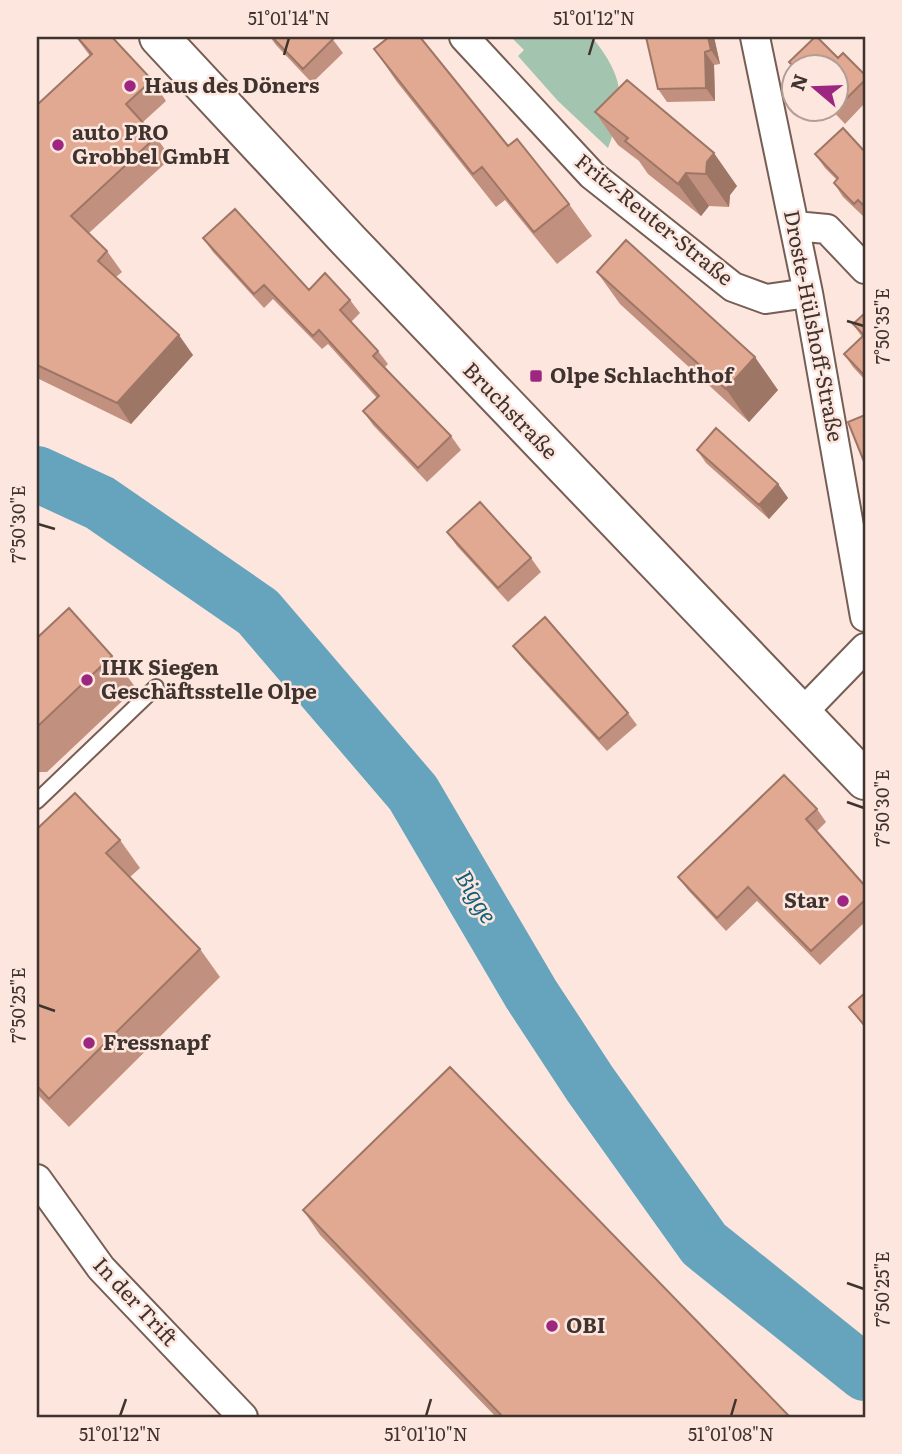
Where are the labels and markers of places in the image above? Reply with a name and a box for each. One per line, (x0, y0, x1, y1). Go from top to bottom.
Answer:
place label: Haus des Döners (144, 68, 320, 99)
marker: Haus des Döners (122, 78, 138, 94)
place label: auto PRO Grobbel GmbH (72, 115, 230, 170)
marker: auto PRO Grobbel GmbH (50, 137, 66, 153)
place label: Olpe Schlachthof (550, 358, 735, 389)
marker: Olpe Schlachthof (528, 368, 544, 384)
place label: IHK Siegen Geschäftsstelle Olpe (101, 650, 317, 705)
marker: IHK Siegen Geschäftsstelle Olpe (79, 672, 95, 688)
place label: Star (784, 883, 830, 914)
marker: Star (835, 893, 851, 909)
place label: Fressnapf (103, 1025, 211, 1056)
marker: Fressnapf (81, 1035, 97, 1051)
place label: OBI (566, 1308, 606, 1339)
marker: OBI (544, 1318, 560, 1334)

